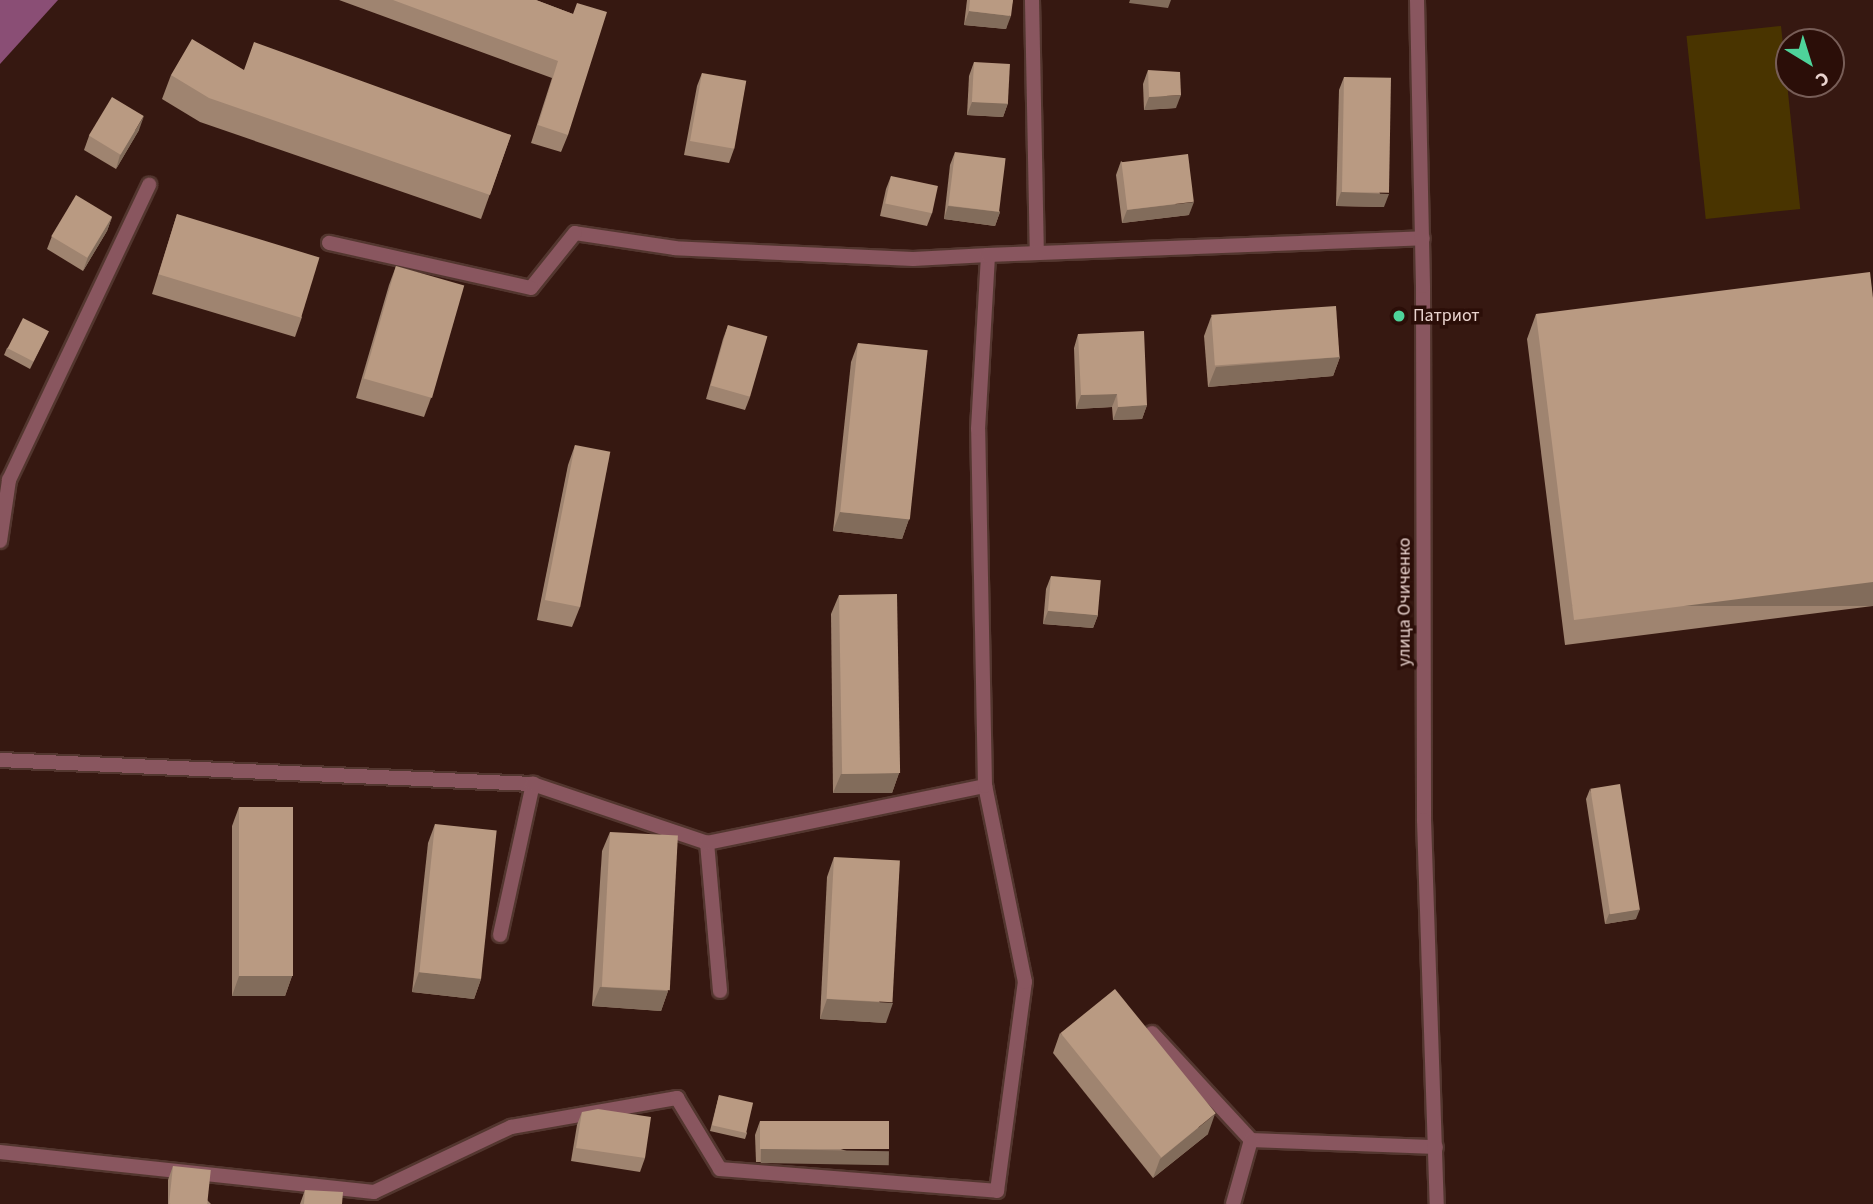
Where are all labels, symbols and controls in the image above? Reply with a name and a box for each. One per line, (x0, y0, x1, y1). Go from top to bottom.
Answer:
north arrow (1775, 28, 1845, 98)
text: С (1809, 64, 1835, 92)
place label: Патриот (1413, 305, 1480, 327)
marker: Патриот (1391, 308, 1407, 324)
street label: улица Очиченко (1394, 538, 1416, 666)

